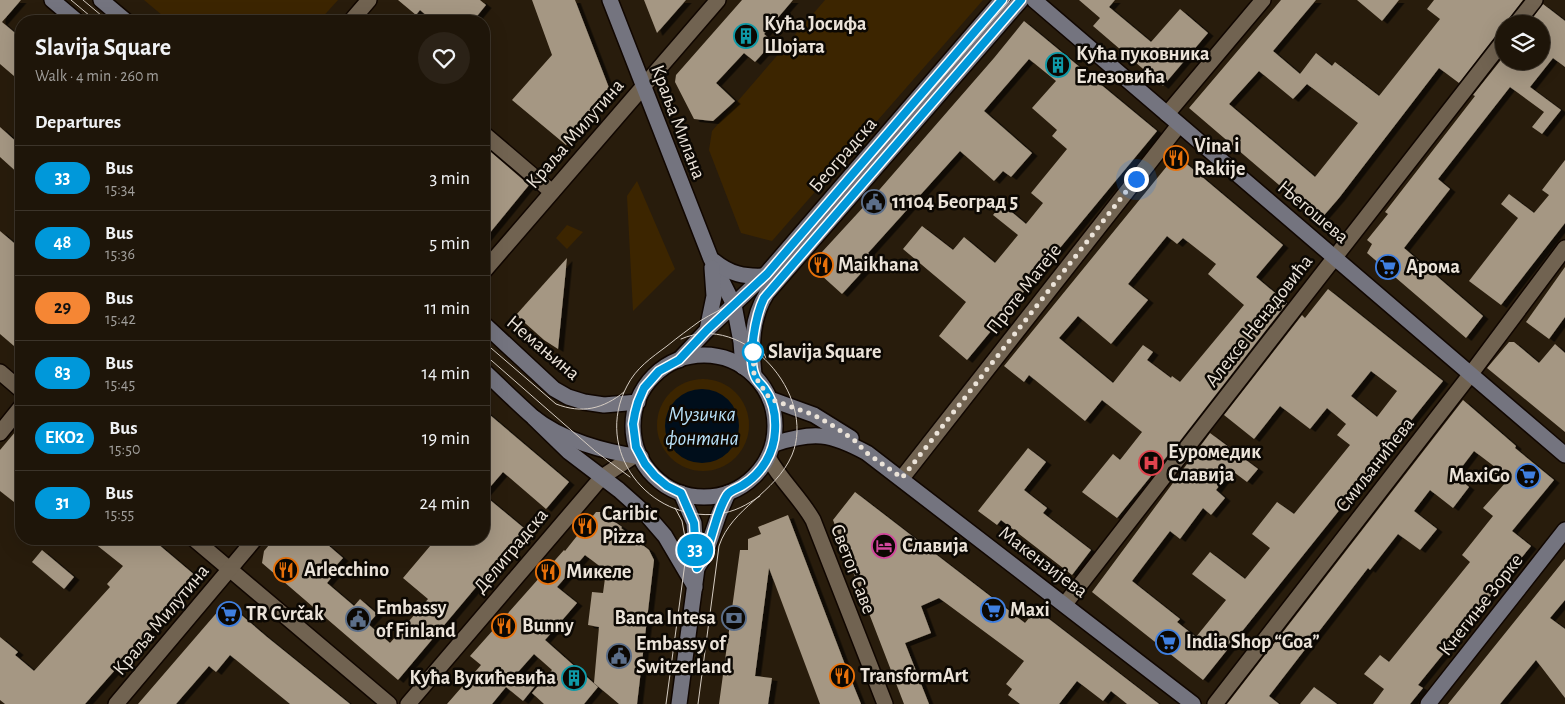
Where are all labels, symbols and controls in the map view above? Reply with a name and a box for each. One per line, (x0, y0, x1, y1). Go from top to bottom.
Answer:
place label: Кућа Јосифа Шојата (764, 14, 867, 57)
map controls (1495, 15, 1550, 70)
button: layers (1495, 15, 1550, 70)
building icon: Кућа Јосифа Шојата (733, 23, 759, 49)
button: heart (418, 32, 470, 84)
text: Slavija Square (35, 36, 171, 60)
place label: Кућа пуковника Елезовића (1076, 44, 1210, 87)
building icon: Кућа пуковника Елезовића (1045, 52, 1071, 78)
street label: Краља Милана (647, 62, 709, 182)
text: Walk · 4 min · 260 m (35, 68, 159, 84)
street label: Краља Милутина (522, 75, 628, 193)
text: Departures (35, 113, 121, 132)
street label: Београдска (805, 114, 881, 196)
place label: Vina i Rakije (1194, 136, 1245, 179)
restaurant icon: Vina i Rakije (1163, 145, 1189, 171)
text: Bus (105, 159, 133, 178)
your location (1124, 167, 1149, 192)
text: 33 (55, 169, 70, 187)
text: 3 min (429, 169, 470, 188)
street label: Његошева (1274, 177, 1352, 247)
text: 15:34 (105, 181, 135, 197)
public building icon: 11104 Београд 5 (861, 189, 887, 215)
place label: 11104 Београд 5 (892, 192, 1018, 212)
text: Bus (105, 224, 133, 243)
text: 48 (54, 234, 71, 252)
text: 5 min (429, 234, 470, 253)
street label: Проте Матеје (983, 240, 1065, 338)
text: 15:36 (105, 246, 135, 262)
street label: Алексе Ненадовића (1201, 251, 1317, 391)
restaurant icon: Maikhana (808, 252, 834, 278)
supermarket icon: Арома (1375, 254, 1401, 280)
place label: Maikhana (838, 255, 919, 275)
place label: Арома (1406, 257, 1460, 277)
text: Bus (105, 289, 133, 308)
text: 29 (54, 299, 71, 317)
text: 11 min (424, 299, 470, 318)
text: 15:42 (105, 311, 136, 327)
street label: Немањина (503, 312, 583, 384)
marker: Slavija Square (742, 341, 764, 363)
place label: Slavija Square (768, 342, 881, 362)
text: Bus (105, 354, 133, 373)
text: 83 (54, 364, 71, 382)
text: 14 min (422, 364, 470, 383)
text: 15:45 (105, 376, 135, 392)
water label: Музичка фонтана (665, 404, 739, 449)
street label: Смиљанићева (1332, 414, 1418, 516)
text: Bus (109, 419, 138, 438)
text: EKO2 (45, 429, 84, 447)
text: 19 min (422, 429, 470, 448)
text: 15:50 (109, 441, 140, 457)
place label: Еуромедик Славија (1168, 442, 1261, 485)
hospital icon: Еуромедик Славија (1138, 450, 1164, 476)
supermarket icon: MaxiGo (1515, 463, 1541, 489)
place label: MaxiGo (1449, 466, 1510, 486)
text: Bus (105, 484, 133, 503)
text: 31 (55, 494, 70, 512)
text: 24 min (419, 494, 470, 513)
place label: Caribic Pizza (602, 504, 658, 547)
street label: Делиградска (470, 505, 552, 597)
text: 15:55 (105, 506, 134, 522)
restaurant icon: Caribic Pizza (572, 513, 598, 539)
street label: Светог Саве (827, 521, 879, 617)
street label: Макензијева (995, 522, 1091, 602)
hotel icon: Славија (871, 533, 897, 559)
line badge: 33 (672, 534, 718, 566)
place label: Славија (902, 536, 969, 556)
text: 33 (687, 541, 703, 559)
street label: Кнегиње Зорке (1435, 550, 1527, 660)
restaurant icon: Arlecchino (273, 557, 299, 583)
restaurant icon: Микеле (535, 559, 561, 585)
place label: Arlecchino (304, 560, 389, 580)
street label: Краља Милутина (109, 561, 213, 679)
place label: Микеле (566, 562, 632, 582)
supermarket icon: Maxi (980, 597, 1006, 623)
place label: Embassy of Finland (376, 598, 456, 641)
place label: Maxi (1010, 600, 1050, 620)
supermarket icon: TR Cvrčak (216, 601, 242, 627)
place label: TR Cvrčak (246, 604, 324, 624)
bank icon: Banca Intesa (721, 605, 747, 631)
public building icon: Embassy of Finland (345, 606, 371, 632)
place label: Banca Intesa (614, 608, 716, 628)
restaurant icon: Bunny (491, 613, 517, 639)
place label: Bunny (522, 616, 574, 636)
supermarket icon: India Shop “Goa” (1155, 629, 1181, 655)
place label: India Shop “Goa” (1186, 632, 1320, 652)
place label: Embassy of Switzerland (636, 634, 732, 677)
public building icon: Embassy of Switzerland (606, 643, 632, 669)
restaurant icon: TransformArt (829, 663, 855, 689)
building icon: Кућа Вукићевића (561, 665, 587, 691)
place label: TransformArt (860, 666, 969, 686)
place label: Кућа Вукићевића (409, 668, 557, 688)

